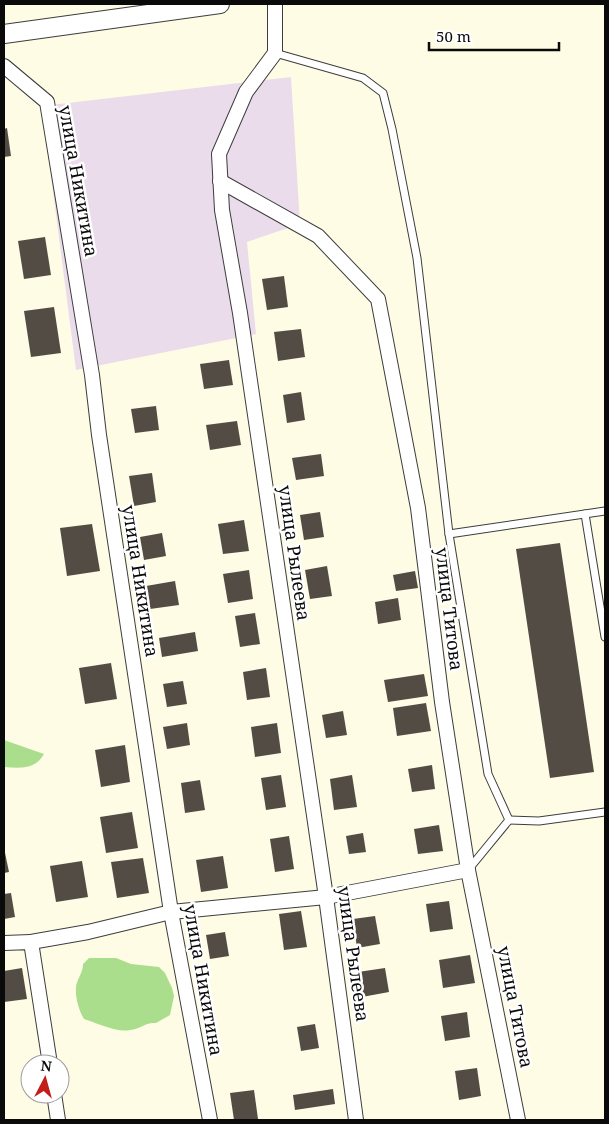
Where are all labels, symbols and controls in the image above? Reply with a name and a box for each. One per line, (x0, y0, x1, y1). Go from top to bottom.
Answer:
scale bar (429, 20, 559, 52)
text: 50 m (436, 26, 471, 46)
street label: улица Никитина (54, 103, 104, 259)
street label: улица Рылеева (274, 484, 316, 622)
street label: улица Никитина (117, 503, 165, 659)
street label: улица Титова (431, 546, 469, 672)
street label: улица Рылеева (333, 885, 375, 1023)
street label: улица Никитина (179, 902, 229, 1058)
street label: улица Титова (492, 944, 540, 1070)
north arrow (20, 1054, 70, 1104)
text: N (40, 1056, 53, 1076)

